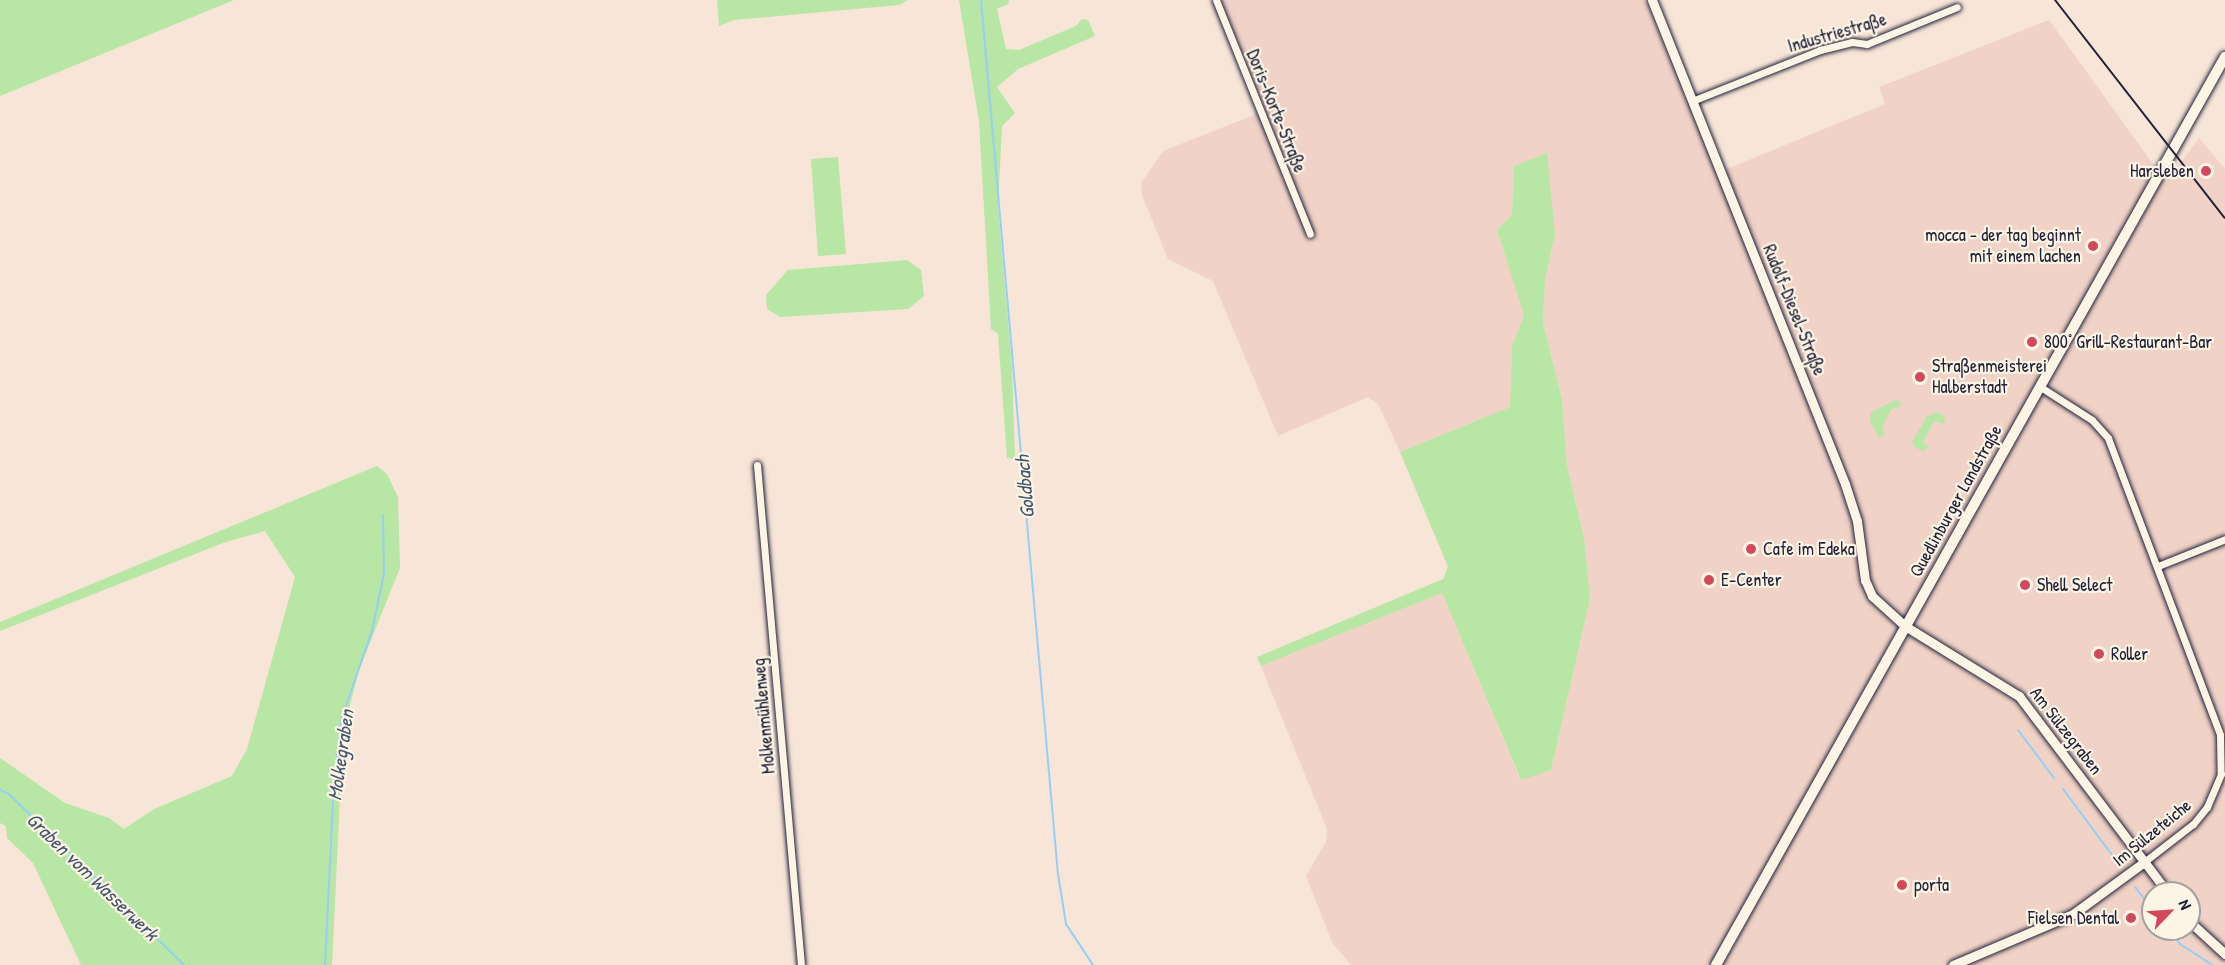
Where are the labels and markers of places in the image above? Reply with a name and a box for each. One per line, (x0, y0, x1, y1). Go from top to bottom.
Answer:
place label: Harsleben (2130, 160, 2194, 182)
marker: Harsleben (2199, 164, 2213, 178)
place label: mocca - der tag beginnt mit einem lachen (1925, 225, 2081, 268)
marker: mocca - der tag beginnt mit einem lachen (2086, 239, 2100, 253)
place label: 800° Grill-Restaurant-Bar (2044, 331, 2212, 353)
marker: 800° Grill-Restaurant-Bar (2025, 335, 2039, 349)
place label: Straßenmeisterei Halberstadt (1932, 356, 2047, 398)
marker: Straßenmeisterei Halberstadt (1913, 370, 1927, 384)
place label: Cafe im Edeka (1763, 538, 1855, 560)
marker: Cafe im Edeka (1744, 542, 1758, 556)
place label: E-Center (1721, 569, 1782, 591)
marker: E-Center (1702, 573, 1716, 587)
place label: Shell Select (2037, 574, 2112, 596)
marker: Shell Select (2018, 578, 2032, 592)
place label: Roller (2111, 643, 2148, 665)
marker: Roller (2092, 647, 2106, 661)
place label: porta (1914, 874, 1949, 896)
marker: porta (1895, 878, 1909, 892)
place label: Fielsen Dental (2028, 907, 2119, 929)
marker: Fielsen Dental (2124, 911, 2138, 925)

